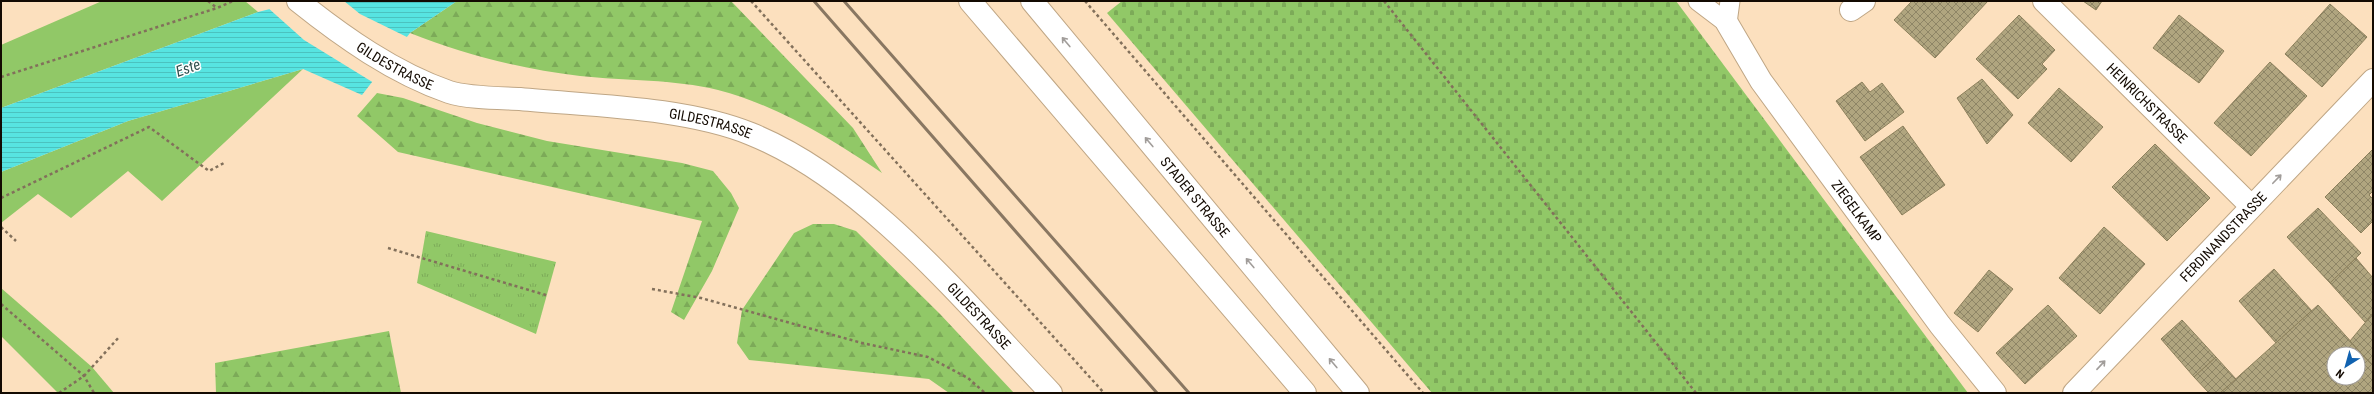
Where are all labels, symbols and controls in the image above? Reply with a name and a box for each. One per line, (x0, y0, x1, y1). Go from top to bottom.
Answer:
one-way arrow (1061, 37, 1070, 47)
street label: GILDESTRASSE (354, 39, 436, 93)
water label: Este (173, 55, 203, 81)
street label: HEINRICHSTRASSE (2103, 60, 2191, 146)
street label: GILDESTRASSE (668, 105, 754, 142)
one-way arrow (1144, 136, 1153, 147)
street label: STADER STRASSE (1157, 154, 1233, 240)
one-way arrow (2272, 174, 2282, 184)
street label: ZIEGELKAMP (1828, 177, 1885, 246)
street label: FERDINANDSTRASSE (2177, 189, 2270, 285)
one-way arrow (1246, 258, 1255, 269)
street label: GILDESTRASSE (944, 279, 1014, 353)
north arrow (2326, 346, 2366, 386)
one-way arrow (1329, 358, 1338, 368)
one-way arrow (2096, 360, 2106, 370)
text: N (2333, 366, 2347, 381)

